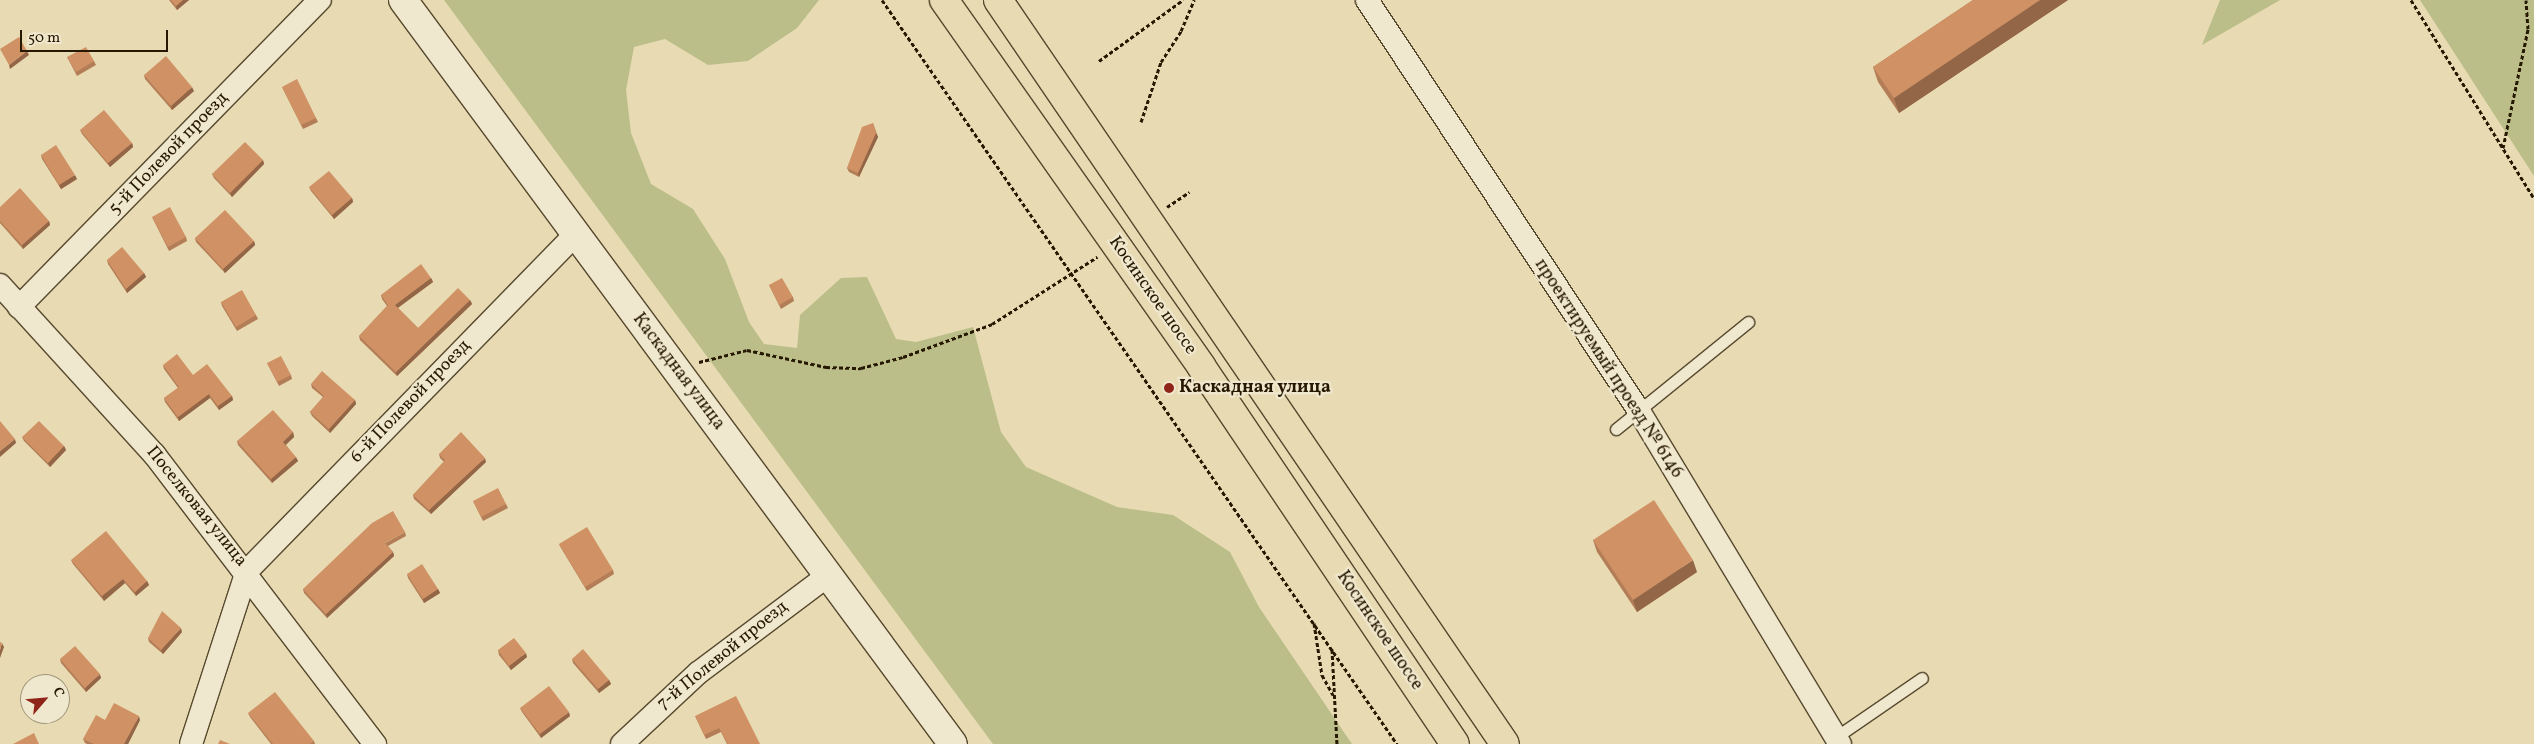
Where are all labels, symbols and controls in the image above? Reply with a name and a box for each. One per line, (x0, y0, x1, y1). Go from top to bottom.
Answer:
scale bar (22, 20, 170, 52)
text: 50 m (28, 28, 60, 49)
street label: 5-й Полевой проезд (105, 88, 233, 220)
street label: Косинское шоссе (1103, 233, 1201, 359)
street label: проектируемый проезд № 6146 (1529, 255, 1687, 483)
street label: Каскадная улица (627, 309, 729, 435)
street label: 6-й Полевой проезд (347, 336, 475, 468)
place label: Каскадная улица (1179, 377, 1331, 399)
marker: Каскадная улица (1163, 382, 1175, 394)
street label: Поселковая улица (141, 442, 251, 572)
street label: Косинское шоссе (1331, 567, 1427, 695)
street label: 7-й Полевой проезд (653, 597, 793, 715)
north arrow (20, 674, 70, 724)
text: С (47, 684, 68, 701)

